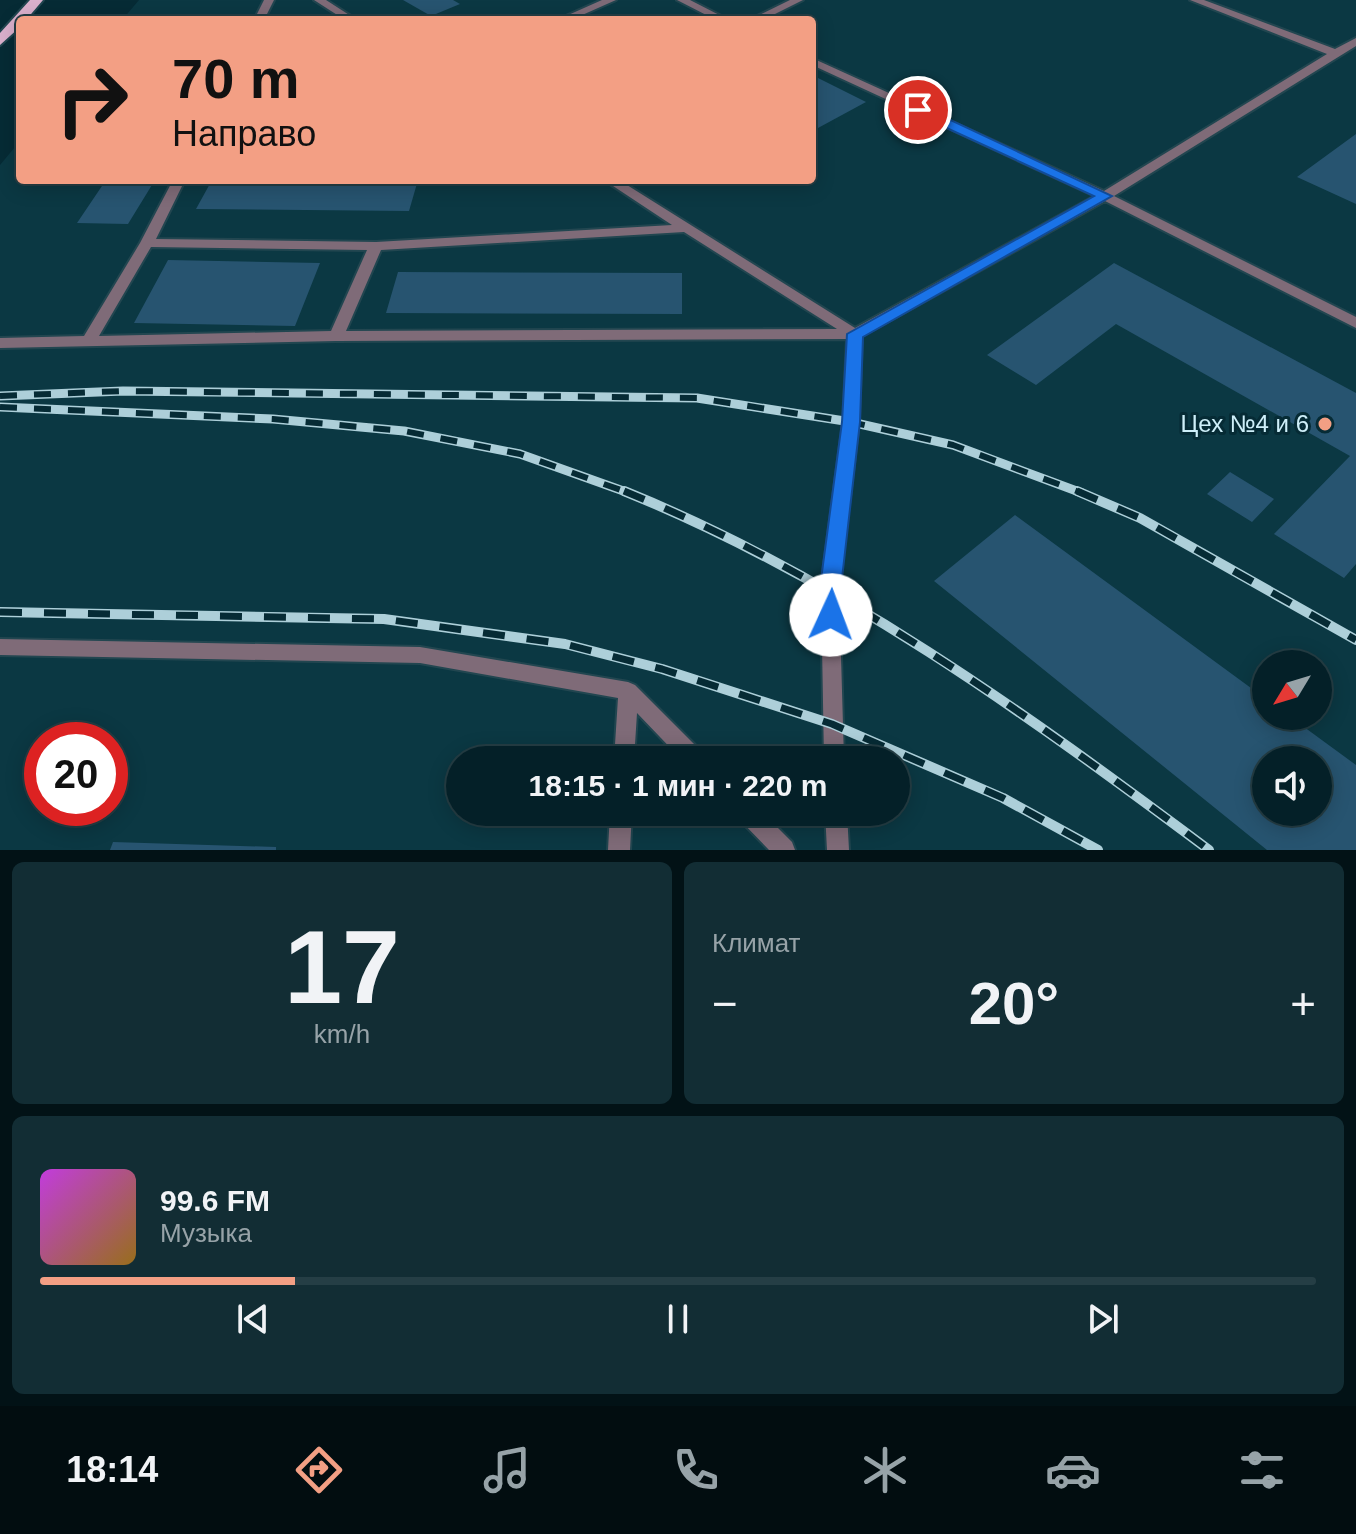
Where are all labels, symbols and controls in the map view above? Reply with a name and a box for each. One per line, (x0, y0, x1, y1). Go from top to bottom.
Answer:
text: 70 m (172, 47, 300, 110)
icon: right (40, 48, 144, 152)
pin (884, 76, 952, 144)
icon: arrive (896, 88, 940, 132)
text: Направо (172, 113, 316, 154)
place label: Цех №4 и 6 (1181, 410, 1309, 437)
marker: Цех №4 и 6 (1316, 415, 1334, 433)
position arrow (789, 573, 873, 657)
north arrow (1252, 650, 1332, 730)
map controls (1252, 650, 1332, 826)
speed limit sign: 20 (24, 722, 128, 826)
button: sound (1252, 746, 1332, 826)
text: 18:15 · 1 мин · 220 m (529, 769, 827, 802)
text: 17 (284, 909, 400, 1025)
text: Климат (712, 928, 801, 958)
text: 20° (969, 970, 1059, 1037)
text: − (712, 979, 738, 1028)
text: + (1290, 979, 1316, 1028)
text: km/h (314, 1019, 370, 1049)
text: 99.6 FM (160, 1184, 270, 1217)
text: Музыка (160, 1218, 252, 1248)
icon: previous (231, 1297, 275, 1341)
icon: pause (656, 1297, 700, 1341)
icon: next (1081, 1297, 1125, 1341)
icon: directions (291, 1442, 347, 1498)
icon: music (479, 1442, 535, 1498)
icon: phone (668, 1442, 724, 1498)
icon: climate (857, 1442, 913, 1498)
icon: car (1045, 1442, 1101, 1498)
icon: filters (1234, 1442, 1290, 1498)
text: 18:14 (66, 1449, 158, 1490)

